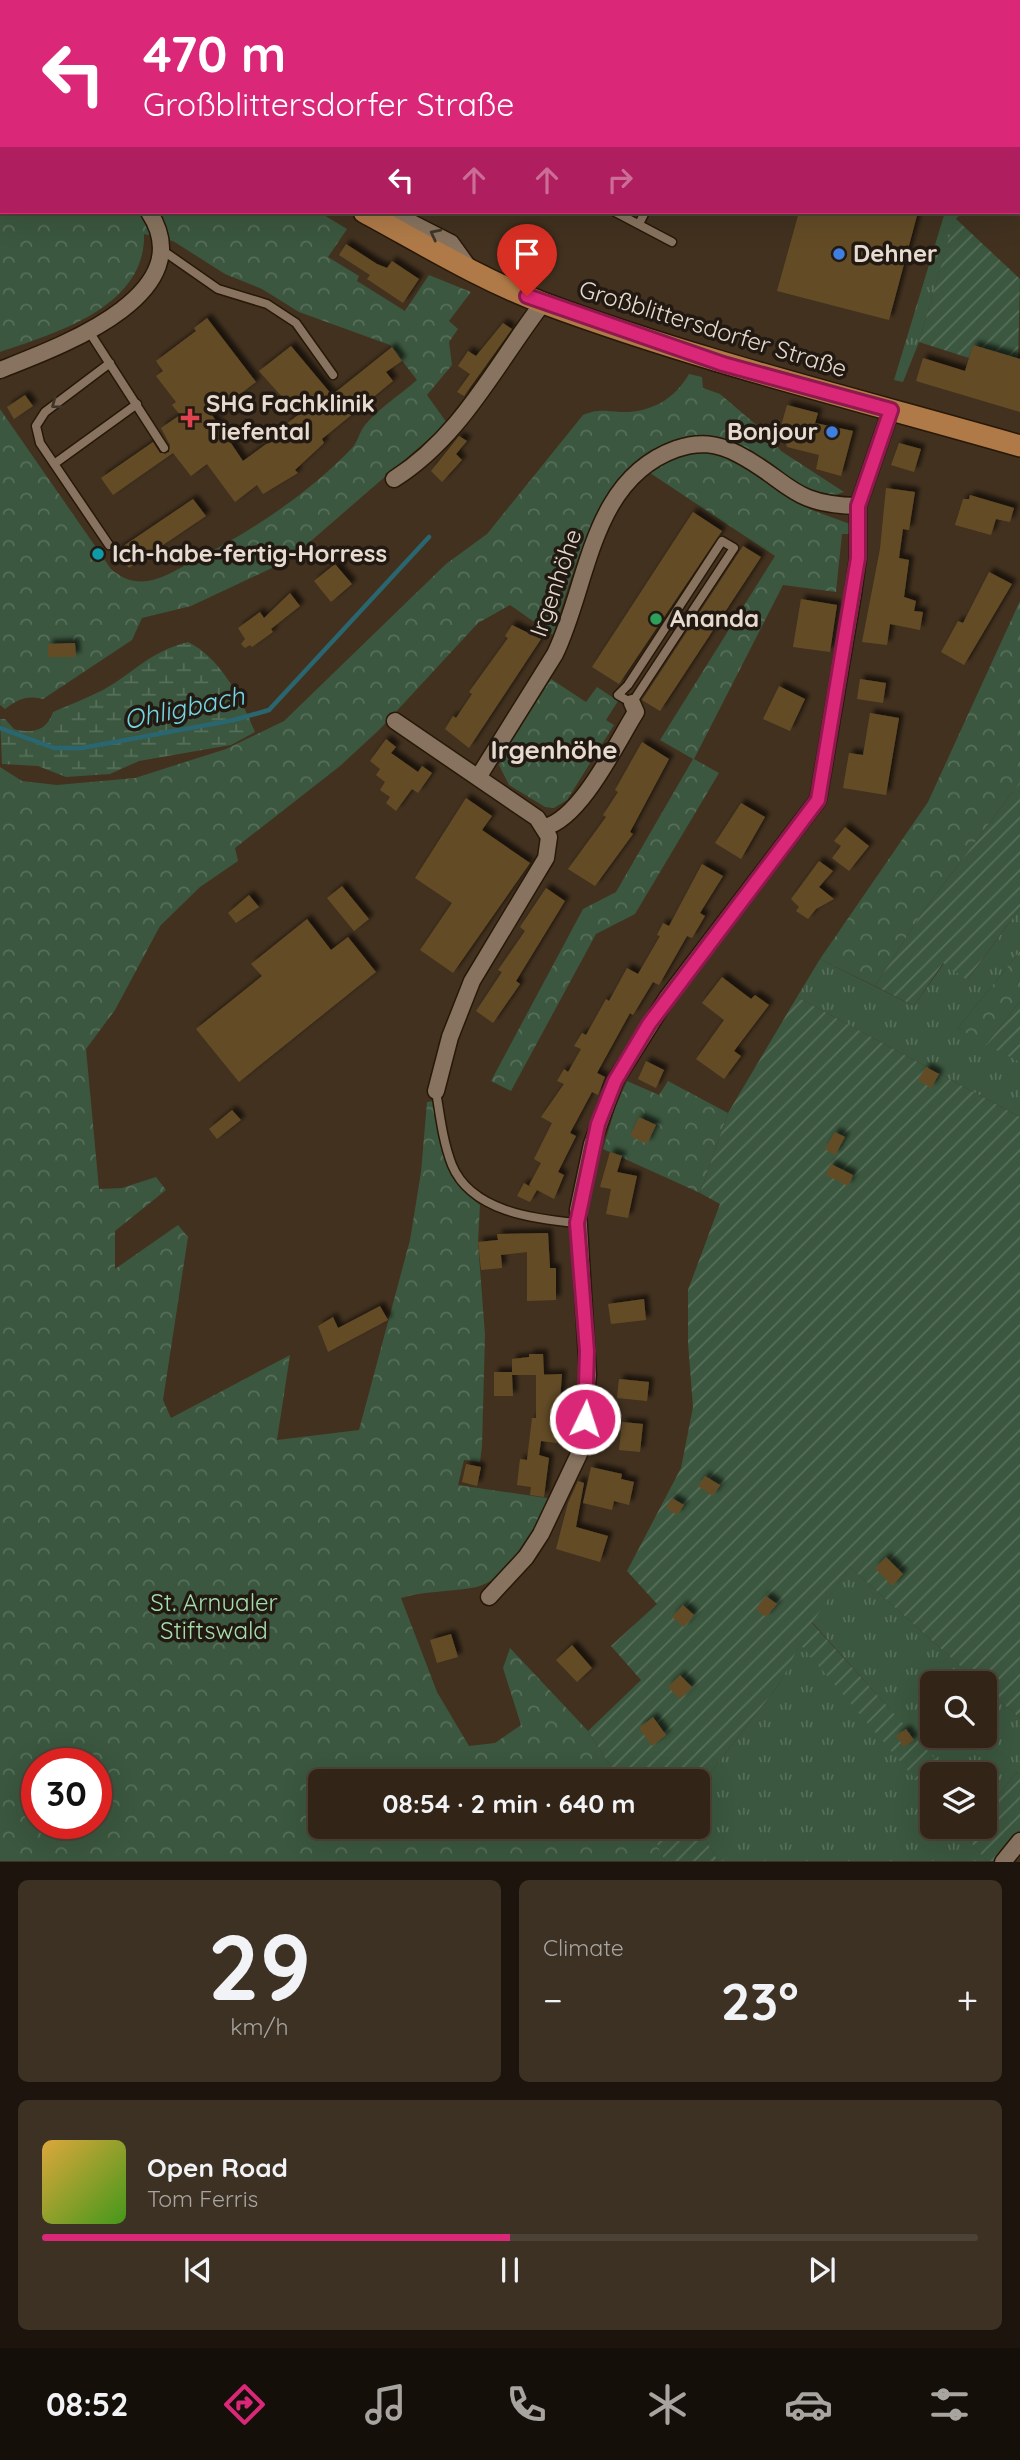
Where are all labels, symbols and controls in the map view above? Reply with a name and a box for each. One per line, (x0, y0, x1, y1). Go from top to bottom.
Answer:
text: 470 m (143, 23, 286, 84)
icon: left (28, 28, 119, 119)
text: Großblittersdorfer Straße (143, 84, 514, 124)
icon: left (382, 161, 420, 199)
icon: ahead (455, 161, 493, 199)
icon: ahead (528, 161, 566, 199)
icon: right (601, 161, 639, 199)
pin (497, 224, 557, 296)
one-way arrow (430, 229, 443, 243)
icon: arrive (508, 235, 546, 273)
place label: Dehner (853, 238, 937, 268)
marker: Dehner (831, 246, 847, 262)
street label: Großblittersdorfer Straße (576, 273, 851, 383)
place label: SHG Fachklinik Tiefental (206, 388, 375, 446)
one-way arrow (51, 396, 64, 408)
marker: SHG Fachklinik Tiefental (180, 408, 200, 428)
place label: Bonjour (727, 416, 818, 446)
marker: Bonjour (824, 424, 840, 440)
street label: Irgenhöhe (523, 525, 587, 641)
place label: Ich-habe-fertig-Horress (112, 538, 387, 568)
marker: Ich-habe-fertig-Horress (90, 546, 106, 562)
place label: Ananda (670, 603, 759, 633)
marker: Ananda (648, 611, 664, 627)
water label: Ohligbach (121, 678, 248, 736)
district label: Irgenhöhe (491, 733, 617, 766)
position arrow (548, 1382, 622, 1456)
park label: St. Arnualer Stiftswald (150, 1587, 278, 1645)
map controls (920, 1671, 997, 1839)
button: search (920, 1671, 997, 1748)
speed limit sign: 30 (21, 1748, 112, 1839)
button: layers (920, 1762, 997, 1839)
text: 08:54 · 2 min · 640 m (383, 1787, 635, 1820)
text: 29 (208, 1909, 311, 2023)
text: Climate (543, 1933, 624, 1962)
text: 23° (721, 1968, 799, 2033)
text: − (543, 1976, 563, 2024)
text: + (957, 1976, 978, 2024)
text: km/h (230, 2012, 289, 2041)
text: Open Road (147, 2151, 288, 2184)
text: Tom Ferris (147, 2184, 258, 2213)
icon: previous (179, 2251, 217, 2289)
icon: pause (491, 2251, 529, 2289)
icon: next (803, 2251, 841, 2289)
icon: directions (220, 2380, 269, 2429)
icon: music (361, 2380, 410, 2429)
icon: phone (502, 2380, 551, 2429)
icon: climate (643, 2380, 692, 2429)
icon: car (784, 2380, 833, 2429)
icon: filters (925, 2380, 974, 2429)
text: 08:52 (46, 2384, 129, 2424)

